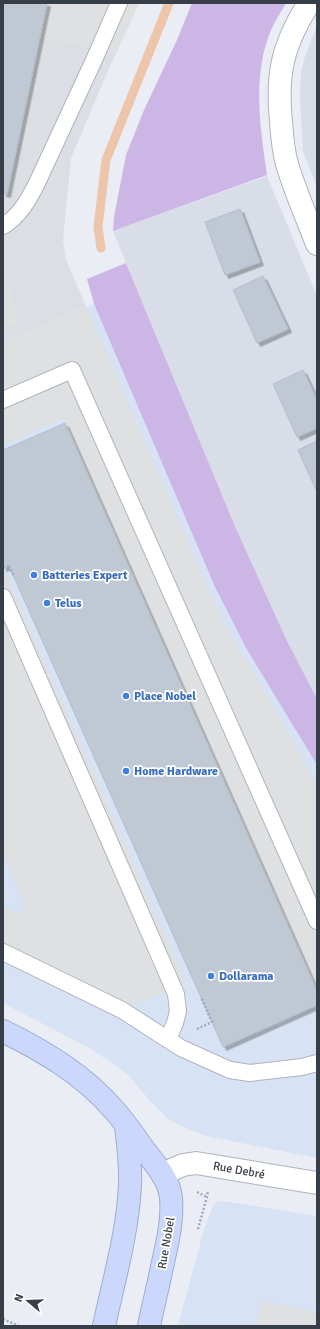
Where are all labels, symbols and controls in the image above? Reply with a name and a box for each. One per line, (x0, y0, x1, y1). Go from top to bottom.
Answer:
place label: Batteries Expert (42, 568, 128, 583)
marker: Batteries Expert (29, 570, 39, 580)
place label: Telus (55, 596, 82, 611)
marker: Telus (42, 598, 52, 608)
place label: Place Nobel (134, 689, 196, 704)
marker: Place Nobel (121, 691, 131, 701)
place label: Home Hardware (134, 764, 218, 779)
marker: Home Hardware (121, 766, 131, 776)
place label: Dollarama (219, 969, 274, 984)
marker: Dollarama (206, 971, 216, 981)
street label: Rue Debré (212, 1159, 266, 1182)
street label: Rue Nobel (155, 1216, 179, 1270)
north arrow (8, 1281, 48, 1321)
text: N (12, 1292, 26, 1304)

